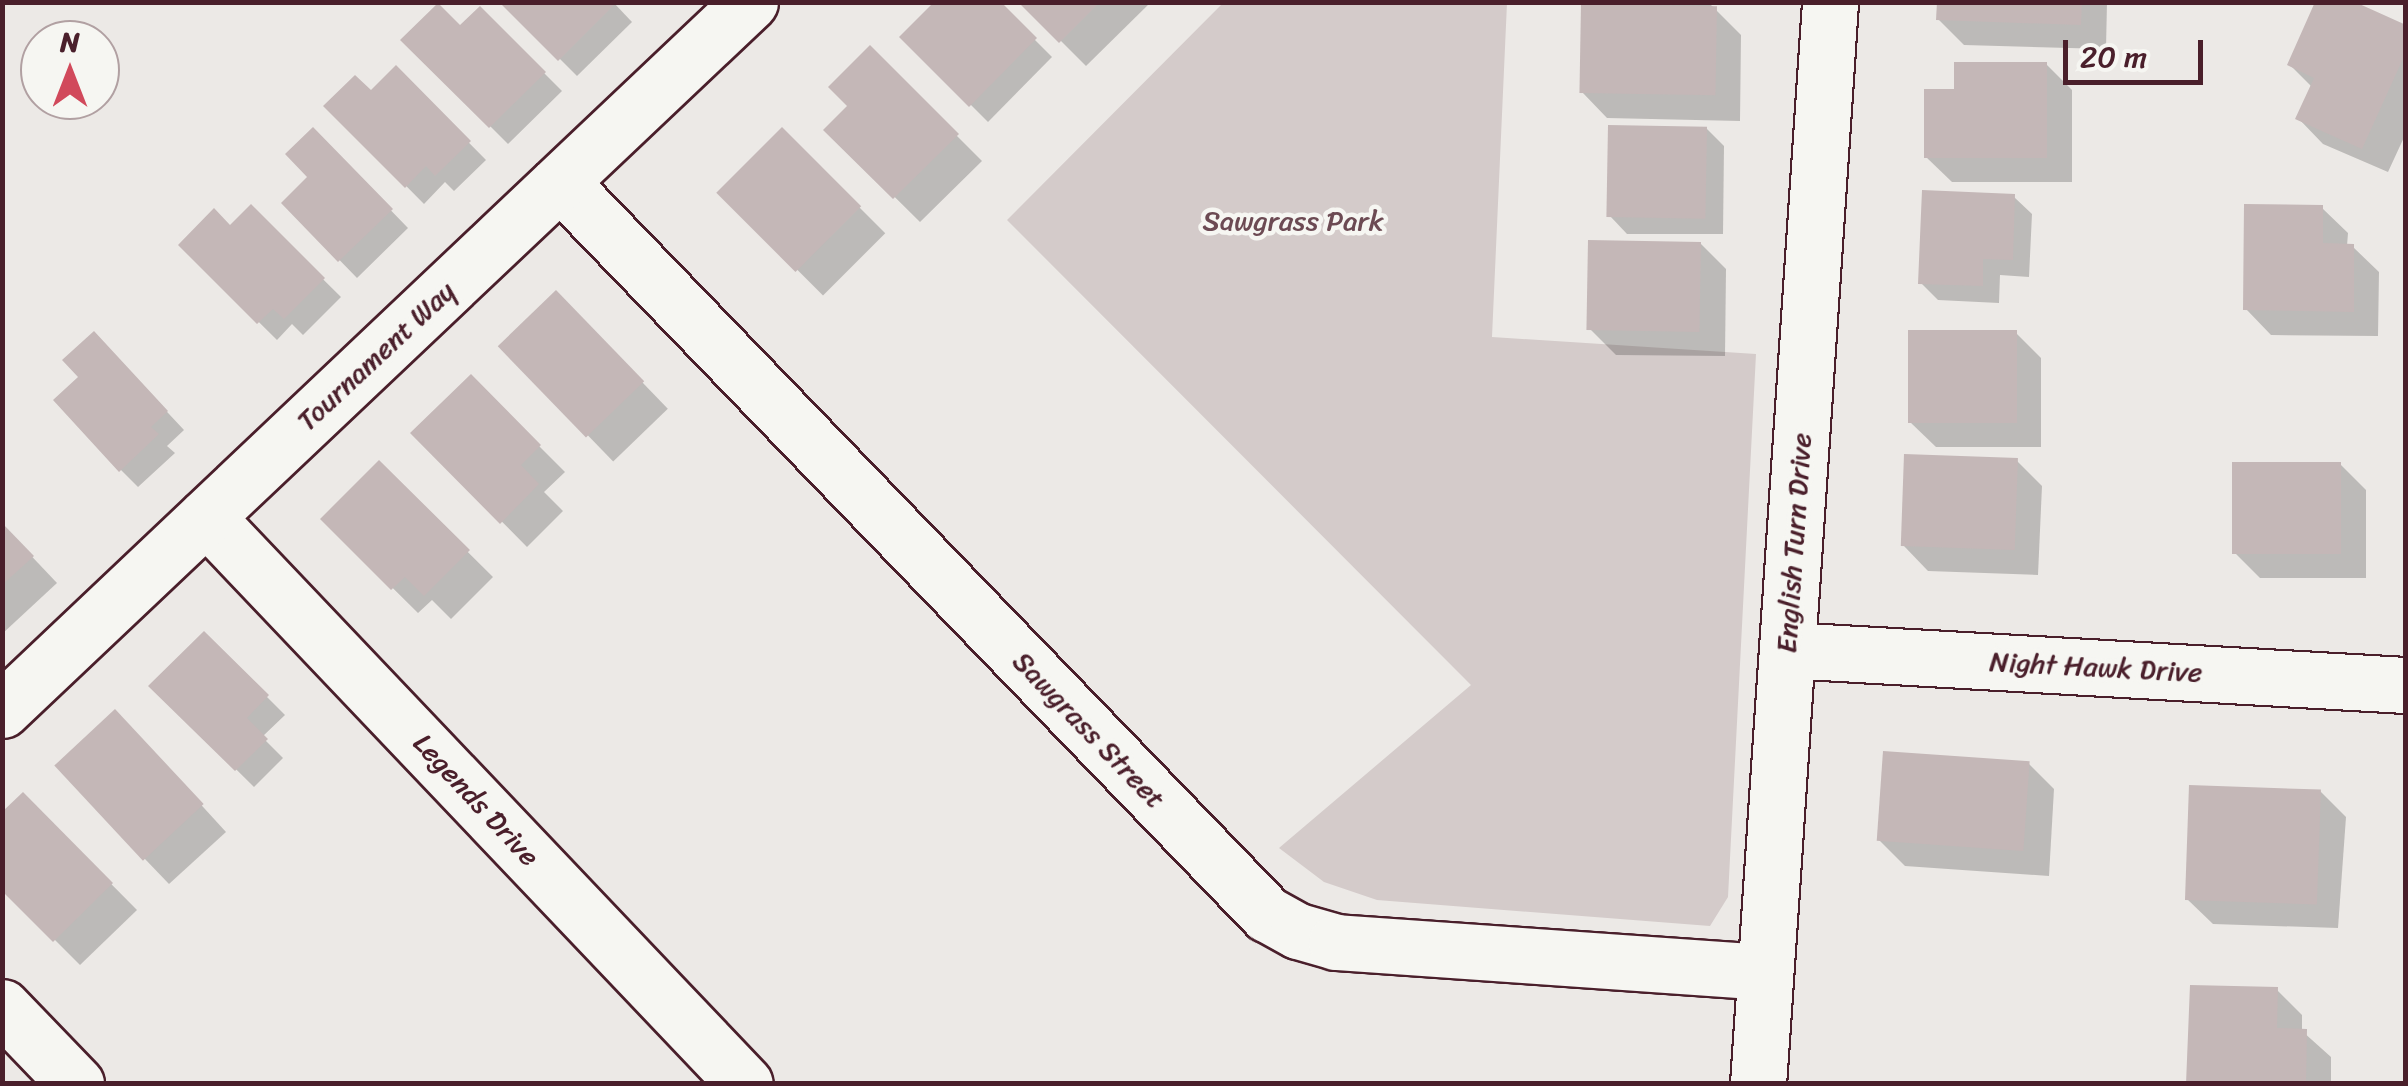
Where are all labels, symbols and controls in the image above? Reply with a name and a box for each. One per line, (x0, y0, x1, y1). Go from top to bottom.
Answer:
text: N (60, 17, 80, 66)
north arrow (20, 20, 120, 120)
scale bar (2068, 20, 2208, 82)
text: 20 m (2080, 30, 2147, 84)
park label: Sawgrass Park (1202, 204, 1384, 238)
street label: Tournament Way (290, 274, 462, 438)
street label: English Turn Drive (1770, 432, 1818, 654)
street label: Sawgrass Street (1006, 645, 1172, 815)
street label: Night Hawk Drive (1989, 645, 2203, 689)
street label: Legends Drive (406, 727, 546, 873)

